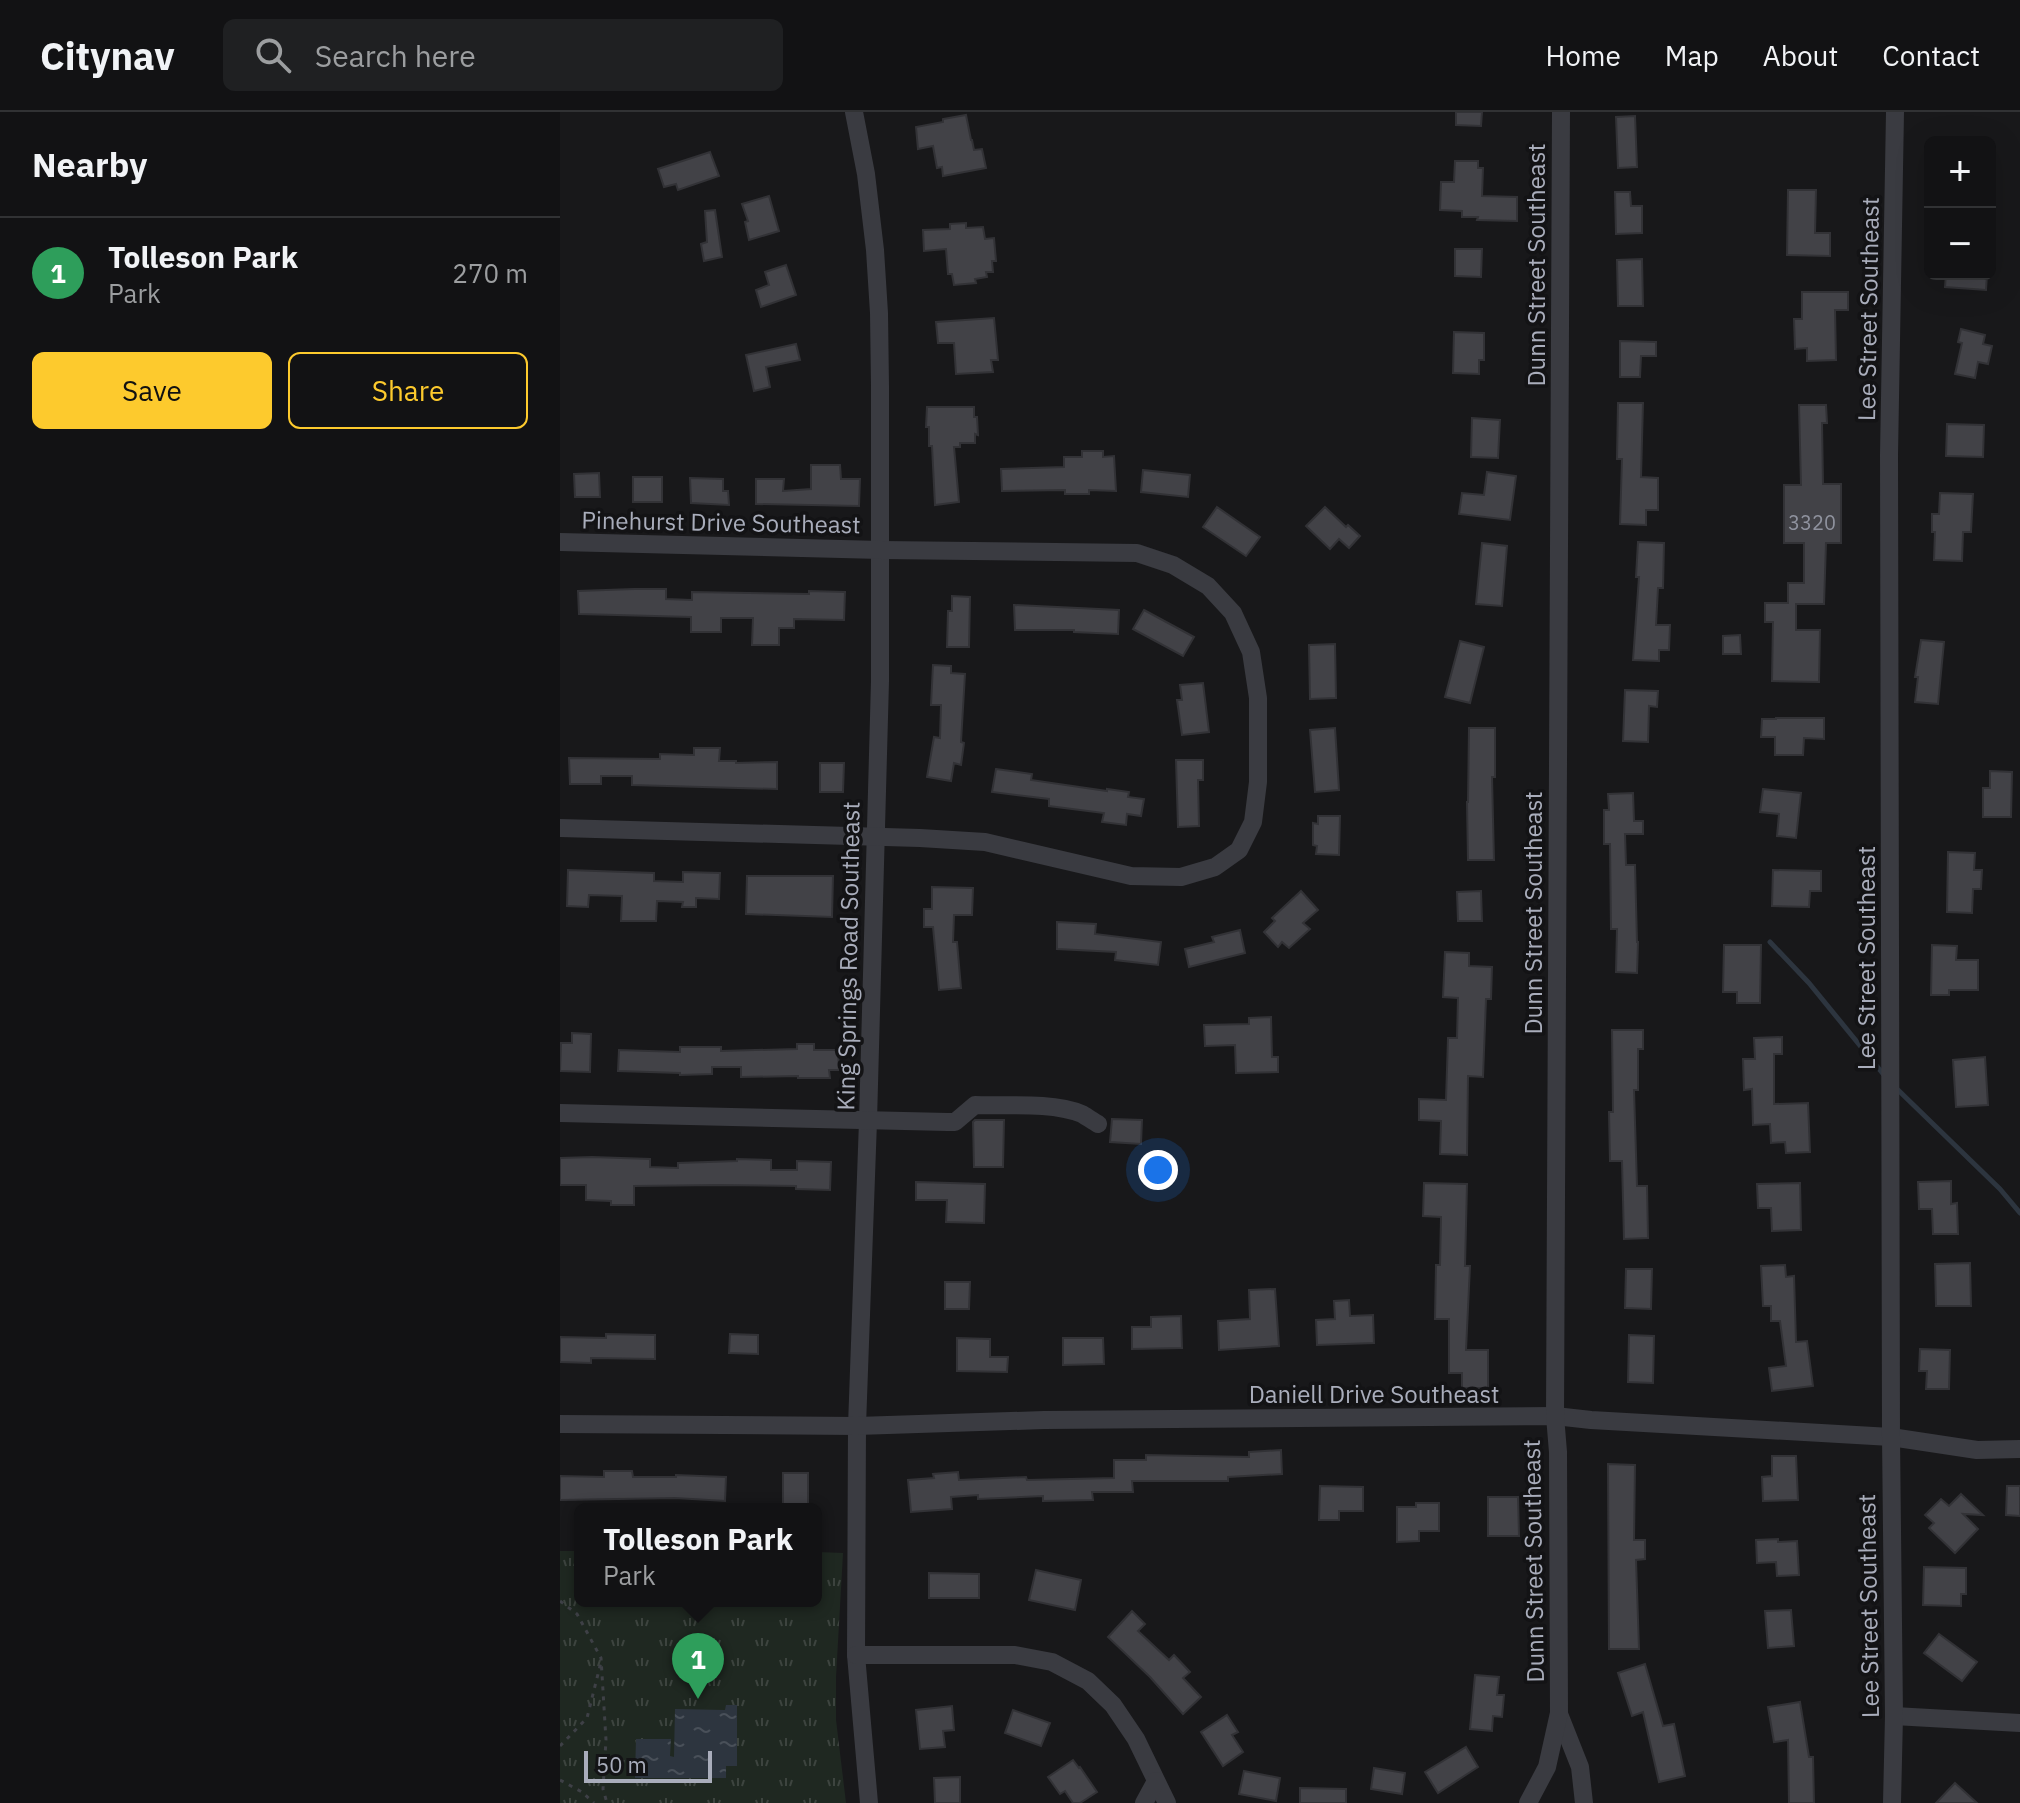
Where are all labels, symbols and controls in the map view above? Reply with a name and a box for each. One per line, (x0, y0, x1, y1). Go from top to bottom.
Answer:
search box (223, 19, 783, 91)
text: Citynav (40, 31, 175, 80)
icon: search (251, 33, 295, 77)
text: Search here (315, 36, 476, 75)
text: Home (1545, 37, 1621, 74)
text: Map (1665, 37, 1719, 74)
text: About (1763, 37, 1838, 74)
text: Contact (1882, 37, 1980, 74)
map controls (1924, 136, 1996, 280)
button: + (1924, 136, 1996, 208)
text: Nearby (32, 142, 147, 186)
street label: Dunn Street Southeast (1520, 143, 1552, 387)
street label: Lee Street Southeast (1850, 197, 1886, 421)
button: − (1924, 208, 1996, 280)
text: Tolleson Park (108, 237, 298, 276)
text: 1 (50, 256, 66, 290)
text: 270 m (452, 256, 528, 290)
text: Park (108, 276, 161, 310)
button: Save (32, 352, 272, 429)
button: Share (288, 352, 528, 429)
street label: Pinehurst Drive Southeast (581, 504, 861, 540)
house number: 3320 (1788, 509, 1836, 536)
street label: Dunn Street Southeast (1517, 791, 1549, 1035)
street label: King Springs Road Southeast (829, 801, 867, 1111)
street label: Lee Street Southeast (1850, 846, 1882, 1070)
your location (1138, 1150, 1178, 1190)
street label: Daniell Drive Southeast (1249, 1378, 1499, 1410)
street label: Dunn Street Southeast (1515, 1439, 1551, 1683)
street label: Lee Street Southeast (1850, 1494, 1886, 1718)
popup (574, 1503, 822, 1607)
text: Tolleson Park (603, 1519, 793, 1558)
text: Park (603, 1558, 656, 1592)
pin: 1 (672, 1633, 724, 1699)
scale bar (584, 1747, 712, 1783)
text: 50 m (596, 1750, 647, 1779)

